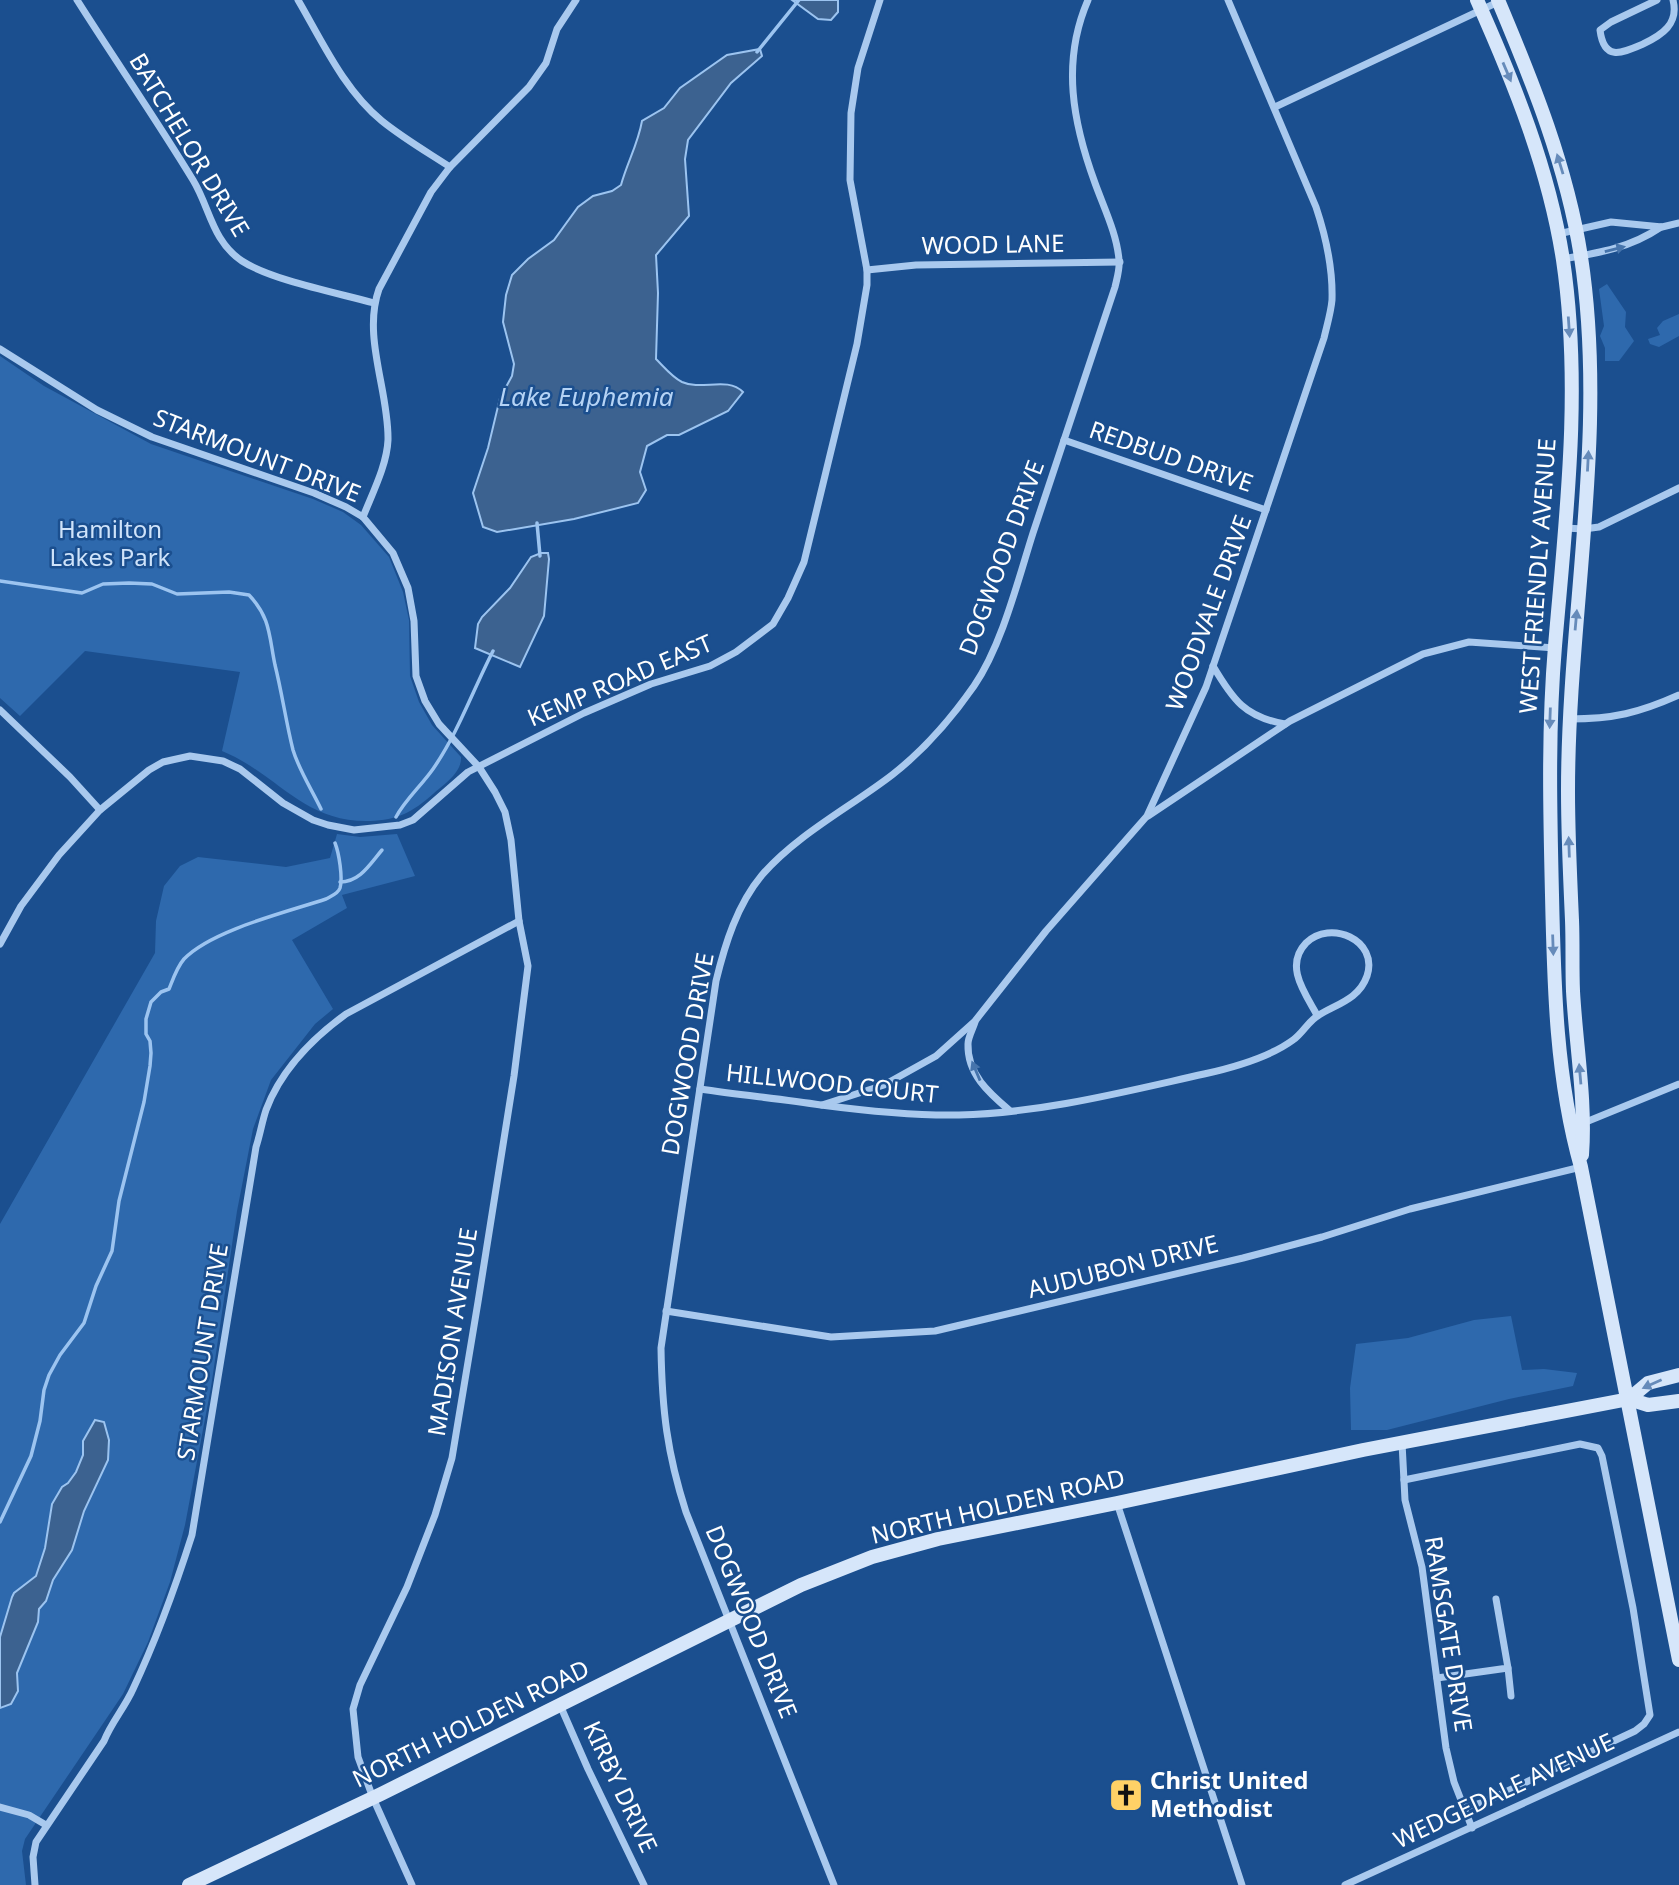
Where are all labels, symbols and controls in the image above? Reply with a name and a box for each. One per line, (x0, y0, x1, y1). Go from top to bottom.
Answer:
street label: BATCHELOR DRIVE (122, 46, 258, 242)
one-way arrow (1502, 61, 1513, 82)
one-way arrow (1554, 154, 1564, 175)
street label: WOOD LANE (921, 226, 1065, 261)
one-way arrow (1604, 243, 1626, 254)
one-way arrow (1564, 316, 1575, 338)
water label: Lake Euphemia (498, 378, 674, 414)
street label: STARMOUNT DRIVE (149, 400, 366, 509)
street label: REDBUD DRIVE (1085, 412, 1258, 499)
street label: WEST FRIENDLY AVENUE (1510, 437, 1563, 715)
one-way arrow (1583, 450, 1594, 472)
street label: DOGWOOD DRIVE (950, 455, 1051, 660)
street label: WOODVALE DRIVE (1157, 510, 1258, 715)
park label: Hamilton Lakes Park (50, 512, 171, 573)
one-way arrow (1571, 609, 1582, 631)
street label: KEMP ROAD EAST (522, 625, 718, 734)
one-way arrow (1545, 707, 1556, 729)
one-way arrow (1564, 836, 1575, 858)
one-way arrow (1548, 934, 1559, 956)
street label: DOGWOOD DRIVE (652, 950, 721, 1158)
street label: HILLWOOD COURT (724, 1055, 941, 1110)
one-way arrow (970, 1060, 981, 1081)
one-way arrow (1574, 1063, 1585, 1085)
street label: MADISON AVENUE (419, 1225, 484, 1438)
street label: AUDUBON DRIVE (1024, 1226, 1221, 1305)
street label: STARMOUNT DRIVE (168, 1241, 235, 1463)
one-way arrow (1642, 1378, 1662, 1390)
street label: NORTH HOLDEN ROAD (867, 1460, 1128, 1551)
street label: DOGWOOD DRIVE (699, 1520, 806, 1723)
street label: RAMSGATE DRIVE (1418, 1534, 1481, 1734)
street label: NORTH HOLDEN ROAD (346, 1651, 594, 1794)
street label: KIRBY DRIVE (576, 1715, 666, 1858)
street label: WEDGEDALE AVENUE (1388, 1724, 1619, 1855)
place label: Christ United Methodist (1150, 1763, 1308, 1824)
church icon: Christ United Methodist (1107, 1776, 1145, 1814)

